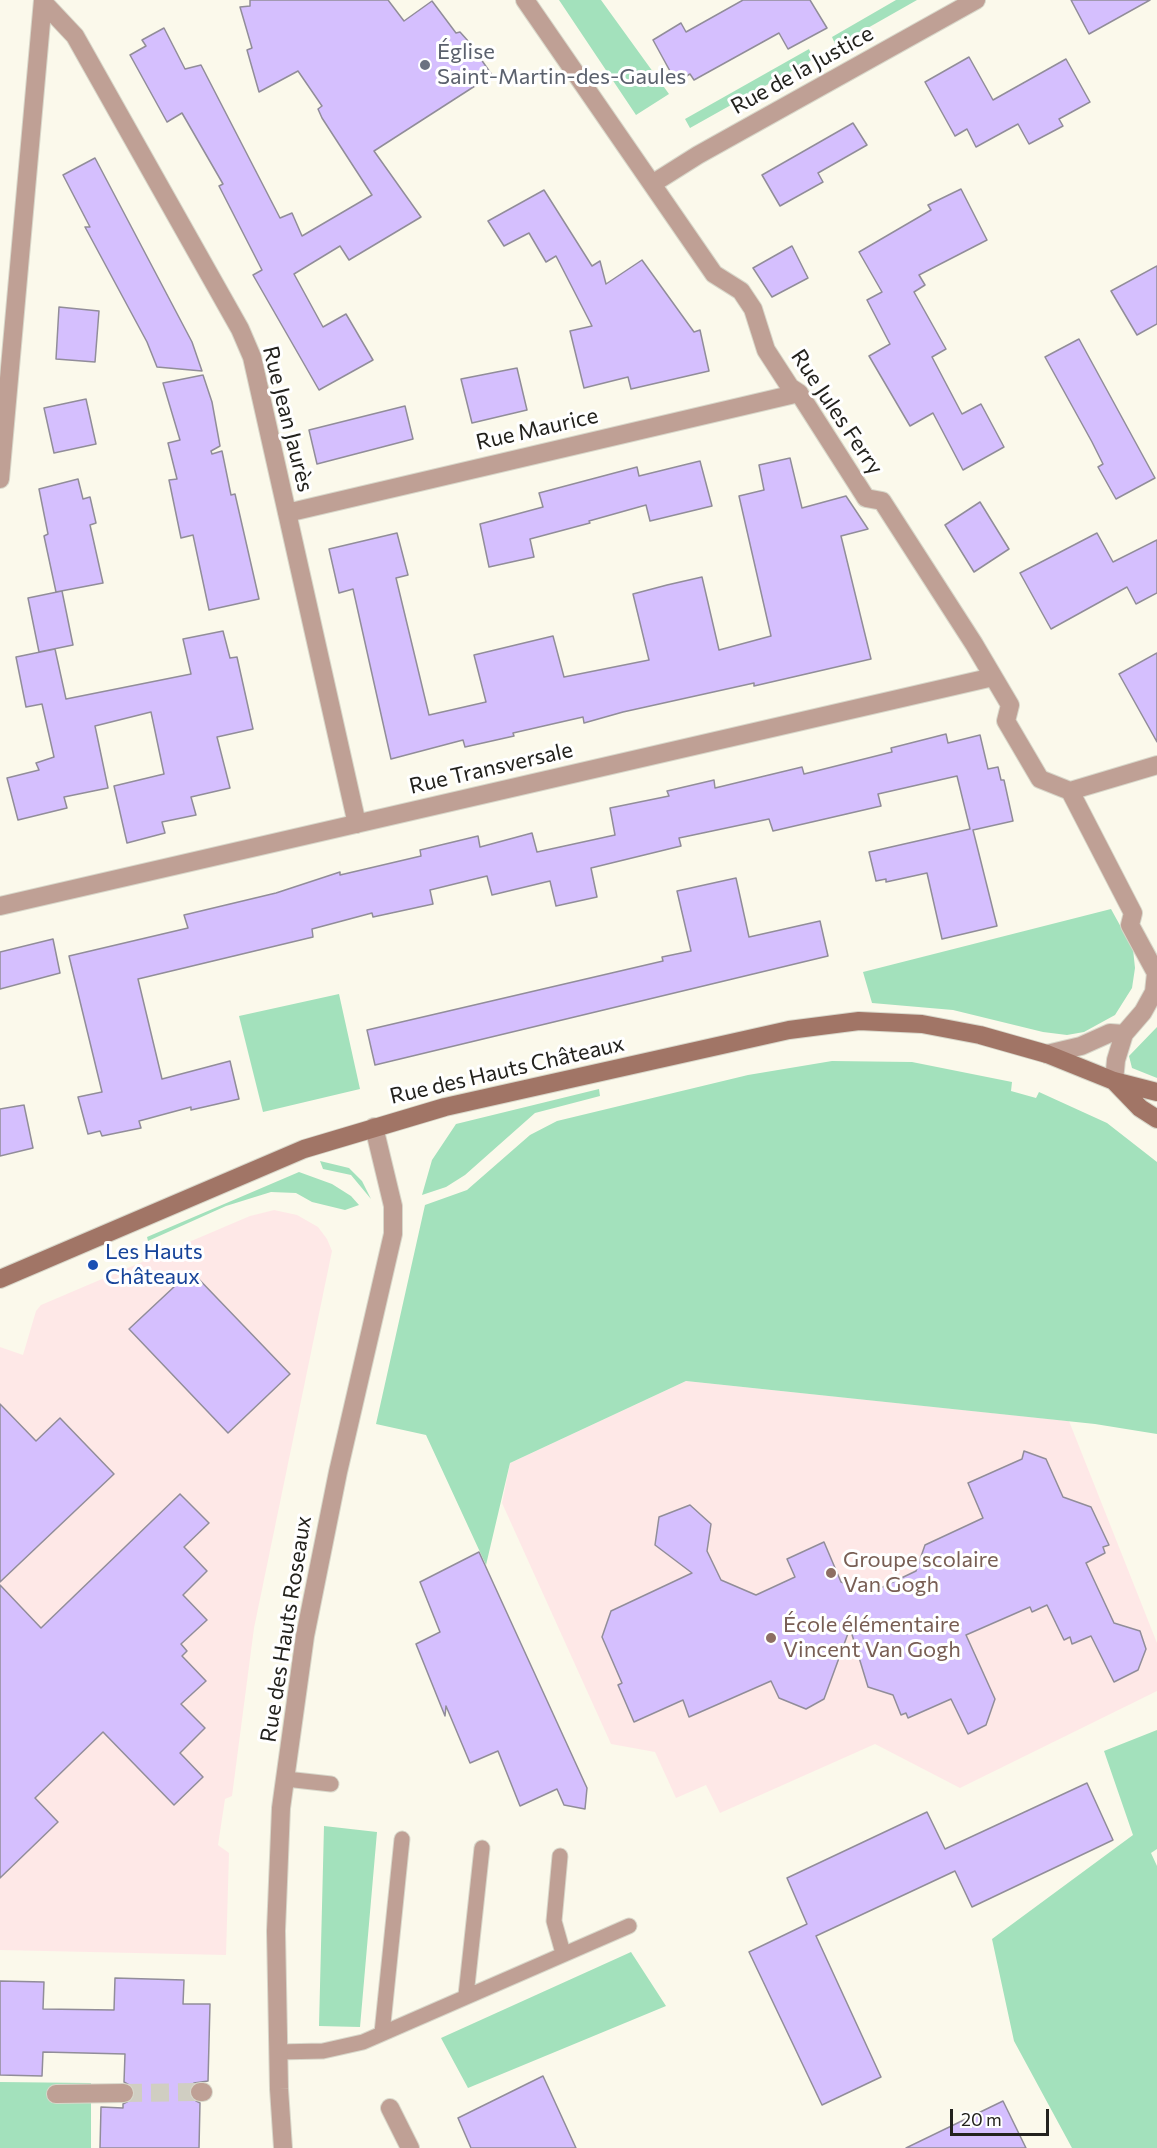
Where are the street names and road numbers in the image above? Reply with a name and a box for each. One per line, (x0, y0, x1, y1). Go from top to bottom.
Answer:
street label: Rue de la Justice (726, 20, 878, 120)
street label: Rue Jean Jaurès (257, 343, 319, 495)
street label: Rue Jules Ferry (785, 344, 889, 480)
street label: Rue Maurice (473, 402, 601, 456)
street label: Rue Transversale (407, 736, 575, 800)
street label: Rue des Hauts Châteaux (387, 1030, 627, 1110)
street label: Rue des Hauts Roseaux (255, 1514, 317, 1744)

